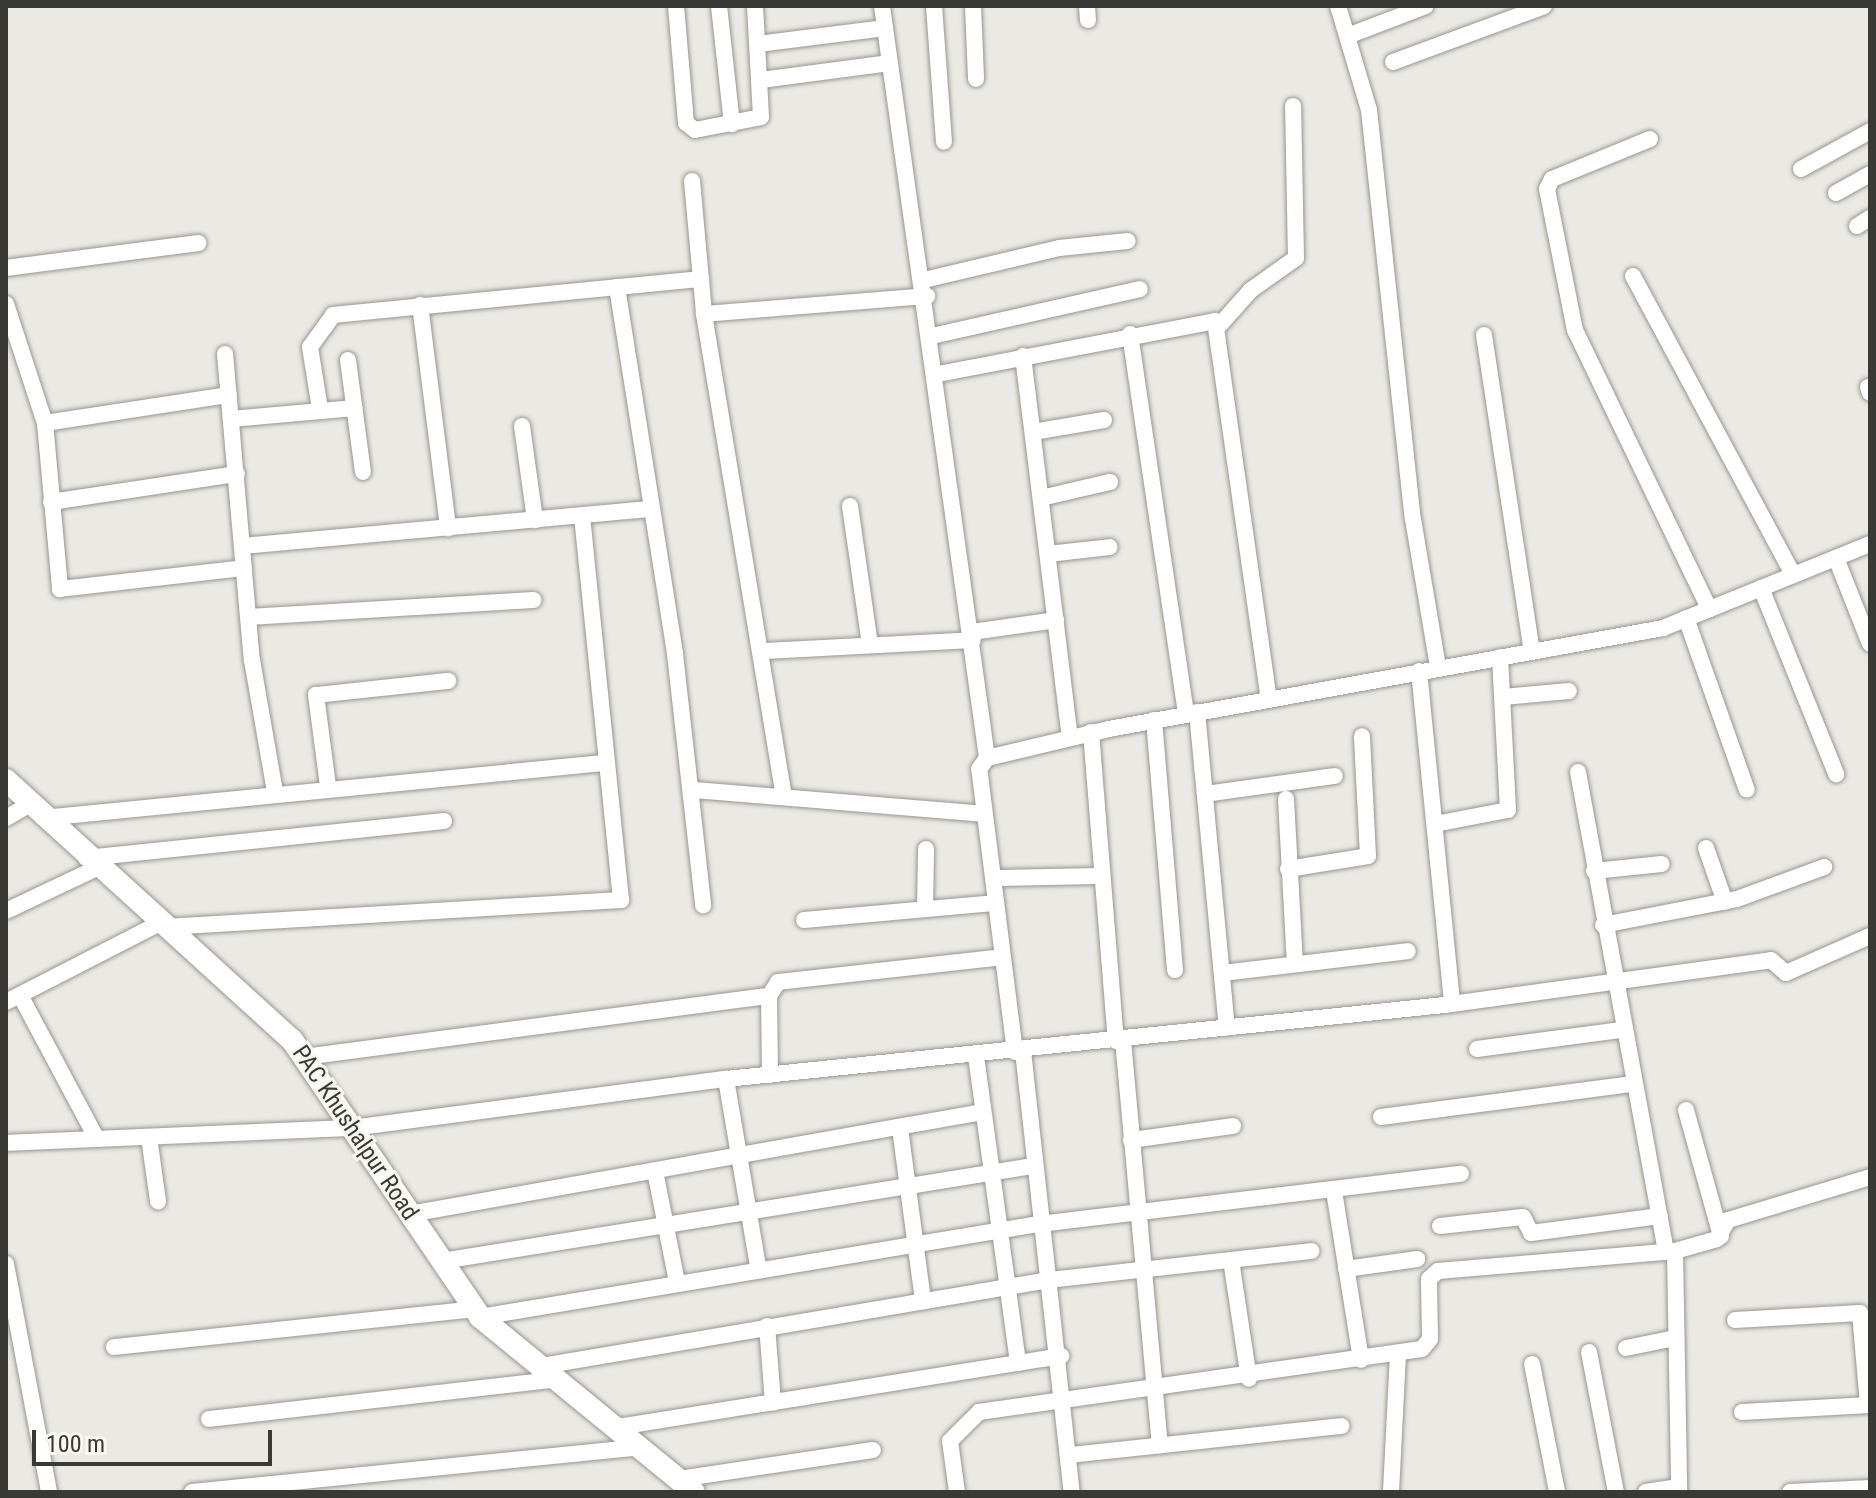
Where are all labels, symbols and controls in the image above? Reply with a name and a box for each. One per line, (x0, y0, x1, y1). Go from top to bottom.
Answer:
street label: PAC Khushalpur Road (286, 1040, 424, 1226)
scale bar (36, 1414, 276, 1464)
text: 100 m (46, 1430, 105, 1458)

